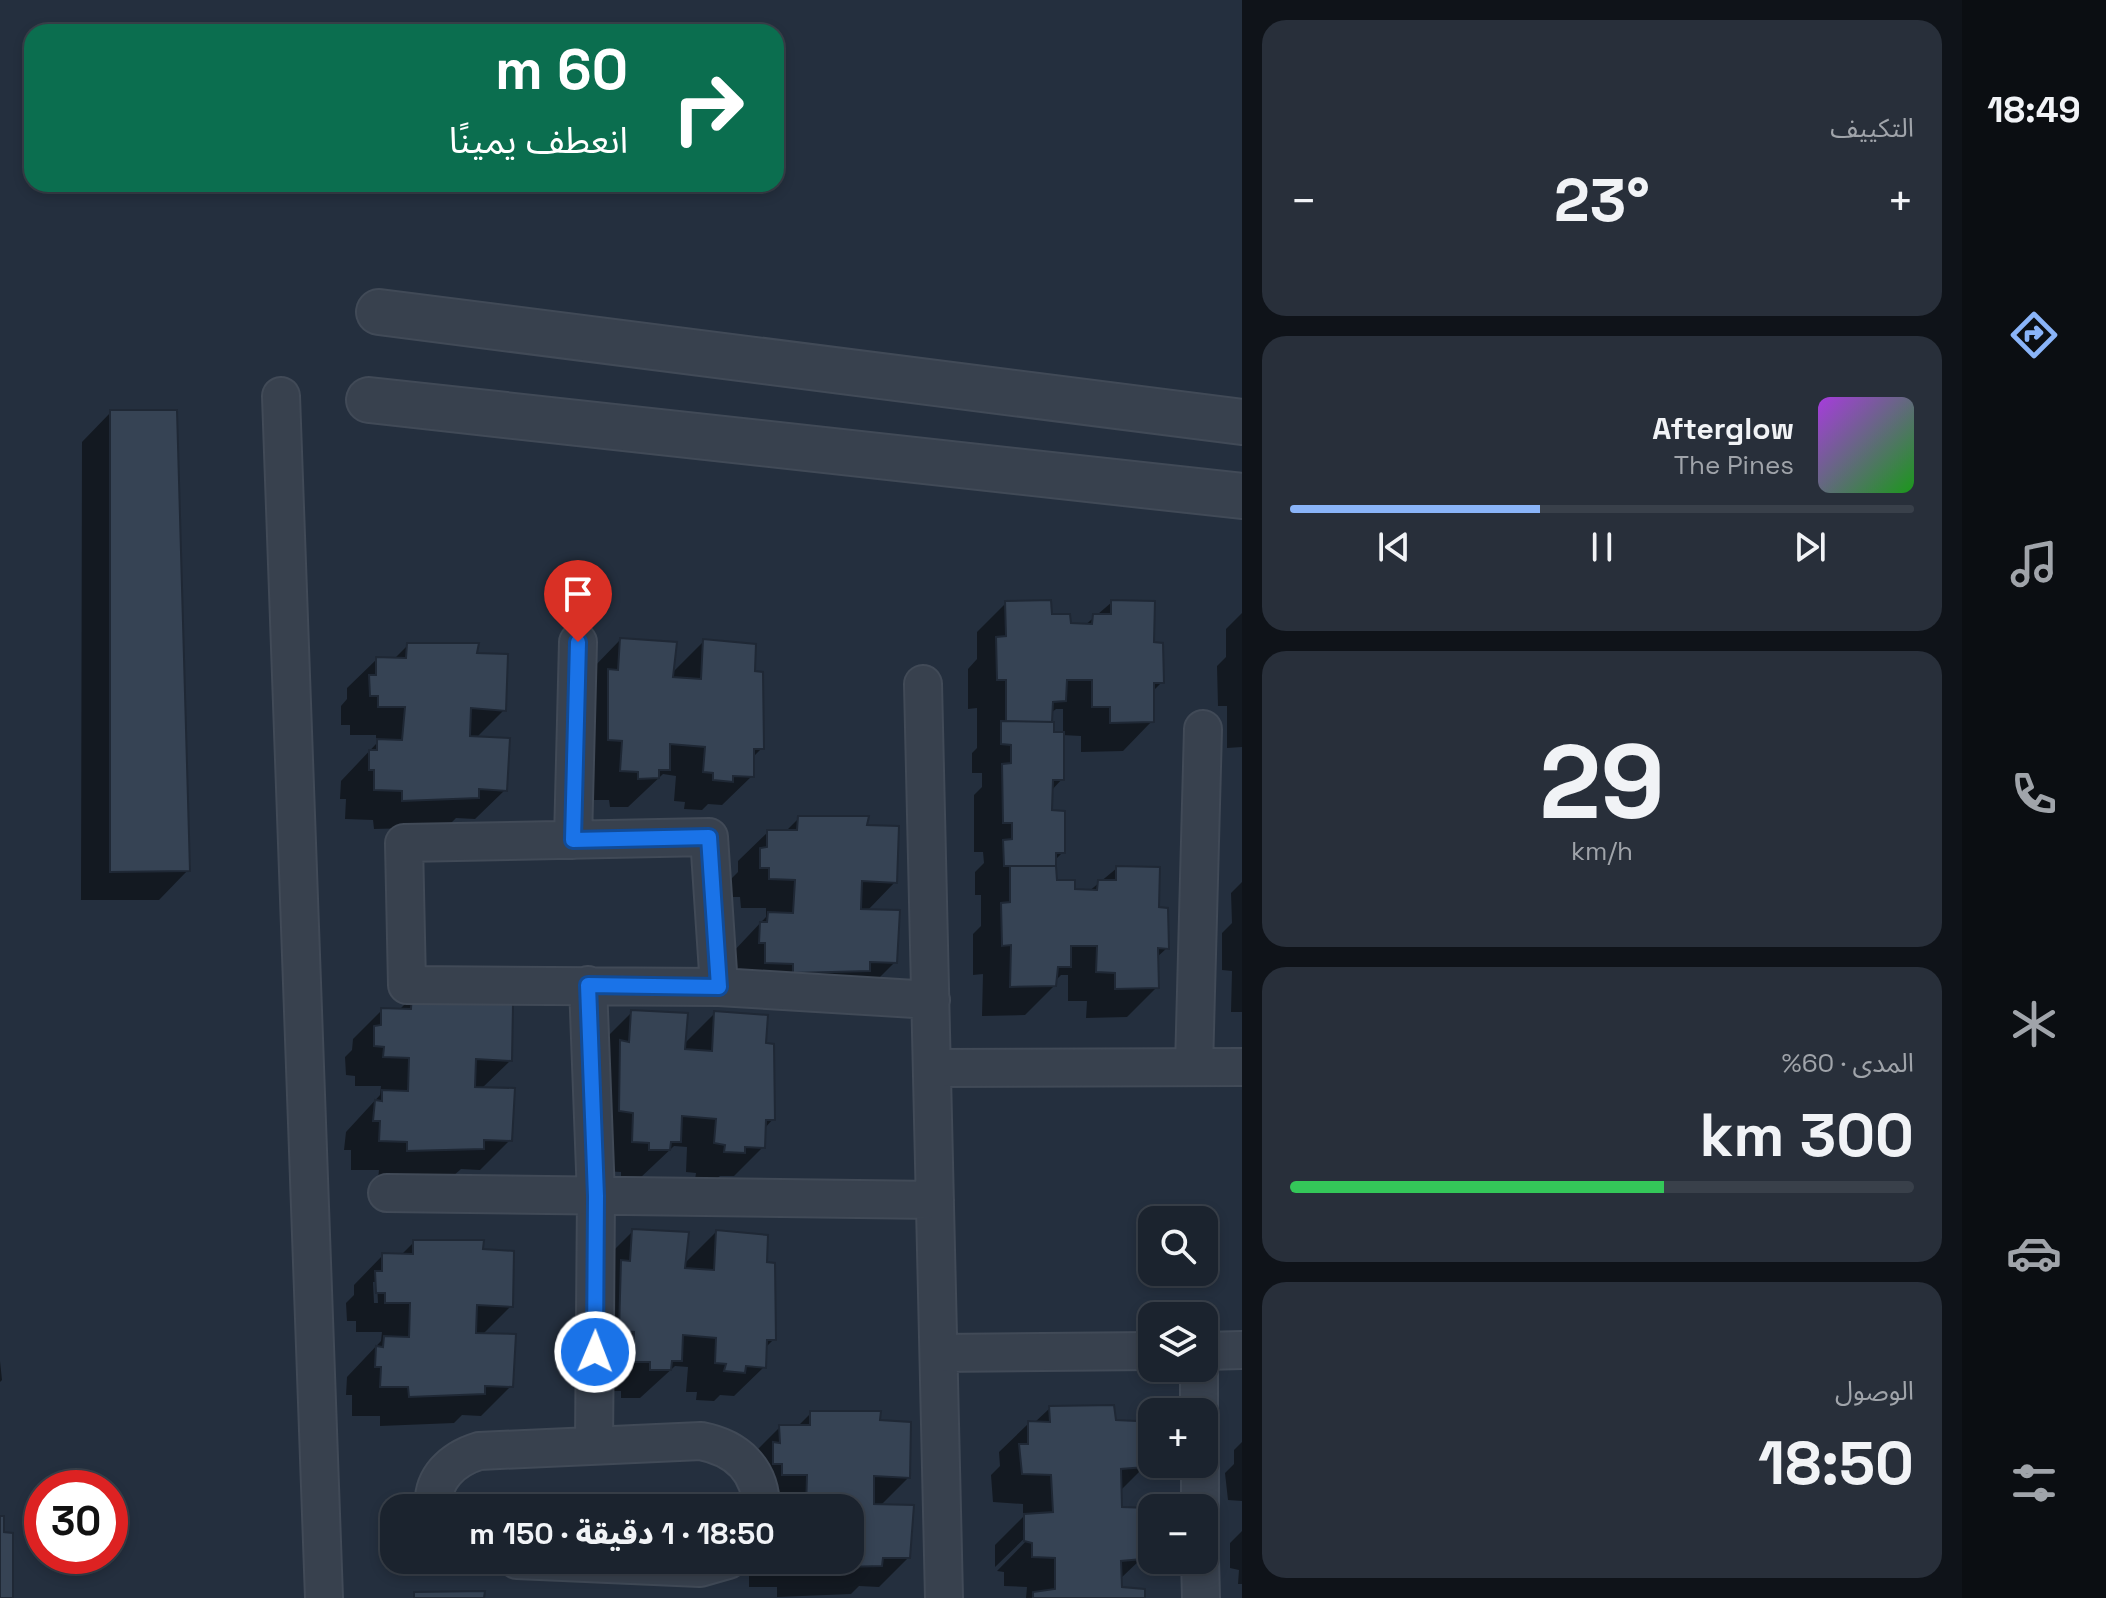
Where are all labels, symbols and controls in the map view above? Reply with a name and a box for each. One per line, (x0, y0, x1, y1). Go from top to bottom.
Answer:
text: 60 m (495, 34, 628, 105)
icon: right (656, 56, 760, 160)
text: 18:49 (1987, 87, 2081, 133)
text: التكييف (1830, 111, 1914, 145)
text: انعطف يمينًا (449, 118, 628, 164)
text: 23° (1554, 162, 1650, 239)
text: − (1290, 173, 1317, 229)
text: + (1887, 173, 1914, 229)
icon: directions (2006, 307, 2062, 363)
text: Afterglow (1652, 409, 1794, 448)
text: The Pines (1674, 448, 1794, 482)
icon: previous (1372, 525, 1416, 569)
icon: pause (1580, 525, 1624, 569)
icon: next (1788, 525, 1832, 569)
icon: music (2006, 536, 2062, 592)
pin (544, 560, 612, 642)
icon: arrive (556, 572, 600, 616)
text: 29 (1539, 716, 1665, 848)
icon: phone (2006, 766, 2062, 822)
text: km/h (1571, 834, 1633, 868)
icon: climate (2006, 996, 2062, 1052)
text: المدى · 60% (1782, 1046, 1914, 1080)
text: 300 km (1699, 1097, 1914, 1174)
map controls (1138, 1206, 1218, 1574)
button: search (1138, 1206, 1218, 1286)
icon: car (2006, 1225, 2062, 1281)
button: layers (1138, 1302, 1218, 1382)
position arrow (553, 1310, 637, 1394)
text: الوصول (1835, 1374, 1914, 1408)
button: + (1138, 1398, 1218, 1478)
text: 18:50 (1758, 1425, 1914, 1502)
icon: filters (2006, 1455, 2062, 1511)
speed limit sign: 30 (24, 1470, 128, 1574)
button: − (1138, 1494, 1218, 1574)
text: 18:50 · 1 دقيقة · 150 m (469, 1514, 775, 1553)

